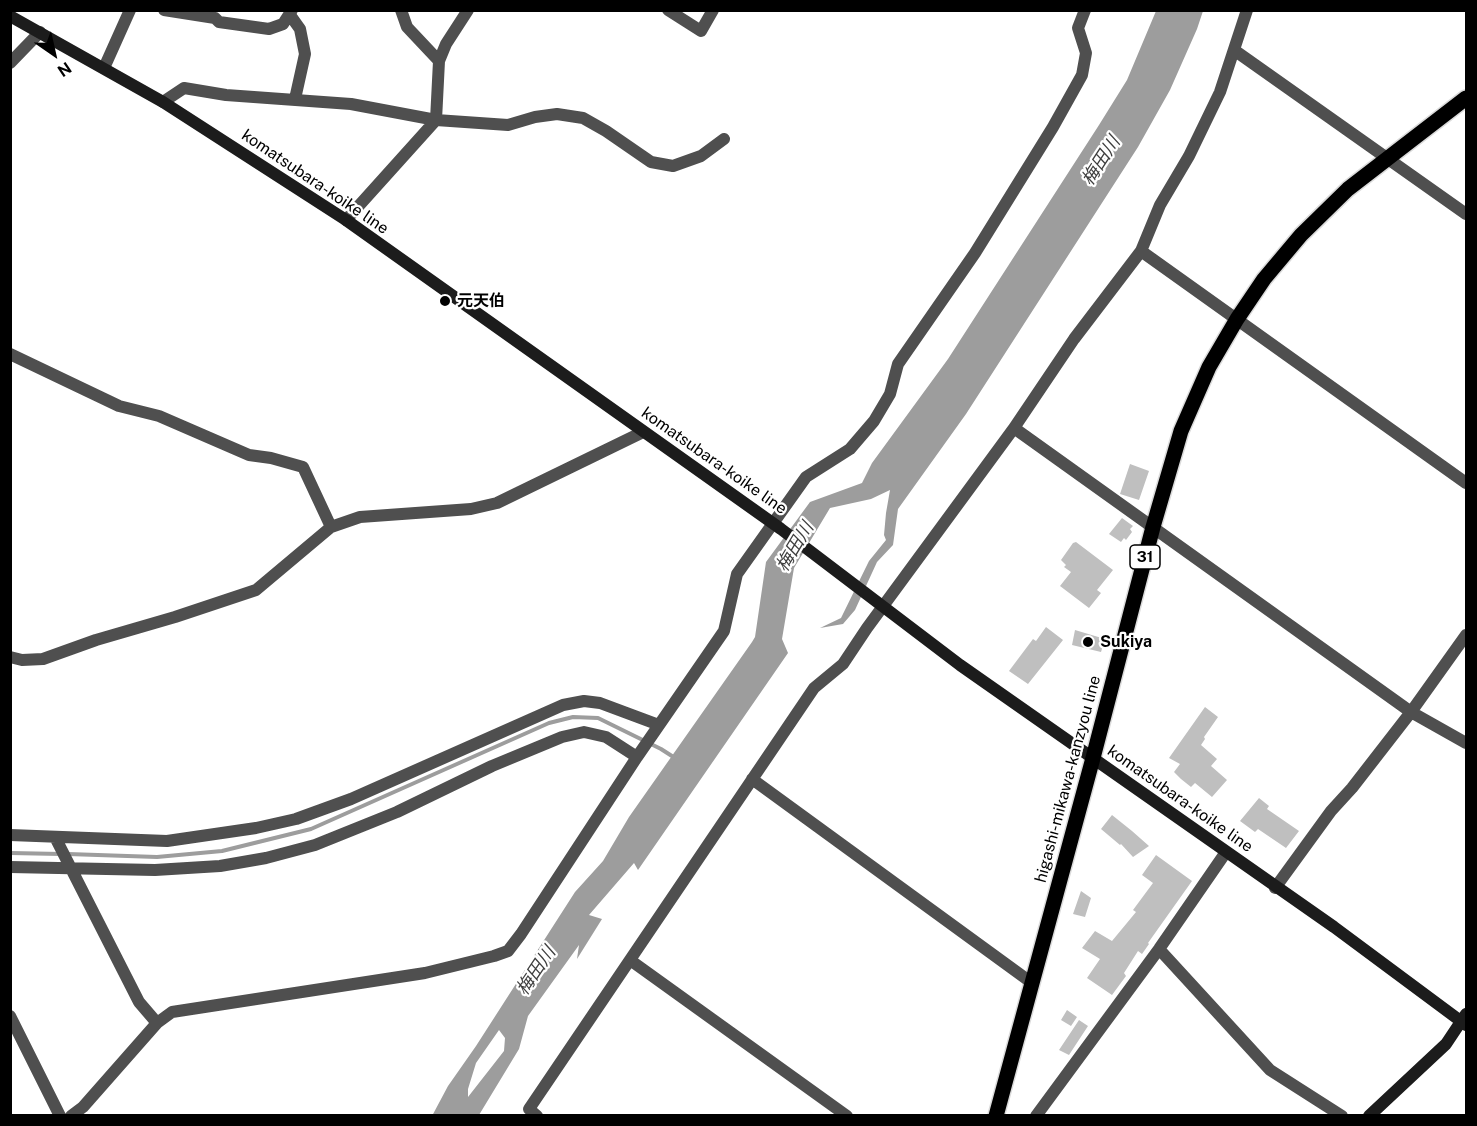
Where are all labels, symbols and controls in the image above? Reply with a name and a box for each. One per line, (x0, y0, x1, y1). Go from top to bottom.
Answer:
north arrow (24, 24, 84, 84)
text: N (54, 58, 75, 81)
street label: komatsubara-koike line (238, 126, 392, 238)
water label: 梅田川 (1077, 132, 1125, 190)
place label: 元天伯 (457, 291, 505, 311)
marker: 元天伯 (438, 294, 452, 308)
street label: komatsubara-koike line (638, 403, 790, 519)
water label: 梅田川 (772, 518, 818, 576)
road number: 31 (1130, 545, 1160, 569)
place label: Sukiya (1100, 632, 1152, 652)
marker: Sukiya (1081, 635, 1095, 649)
street label: higashi-mikawa-kanzyou line (1031, 673, 1105, 885)
street label: komatsubara-koike line (1104, 741, 1256, 857)
water label: 梅田川 (512, 943, 560, 999)

